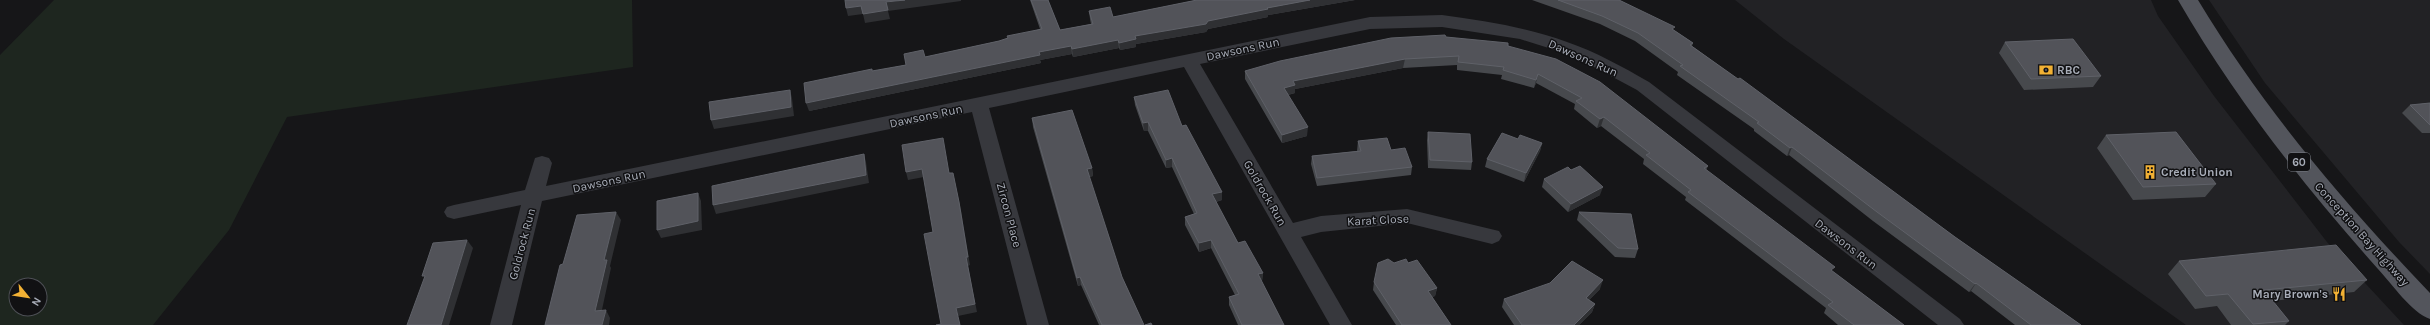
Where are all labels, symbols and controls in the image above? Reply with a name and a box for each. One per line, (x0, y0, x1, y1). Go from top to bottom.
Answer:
street label: Dawsons Run (1205, 34, 1281, 64)
street label: Dawsons Run (1546, 36, 1620, 80)
bank icon: RBC (2038, 62, 2054, 78)
place label: RBC (2057, 63, 2080, 77)
street label: Dawsons Run (888, 101, 964, 131)
road number: 60 (2288, 153, 2310, 171)
street label: Goldrock Run (1241, 158, 1289, 228)
building icon: Credit Union (2142, 164, 2158, 180)
place label: Credit Union (2161, 165, 2233, 179)
street label: Dawsons Run (571, 166, 647, 196)
street label: Conception Bay Highway (2312, 179, 2412, 289)
street label: Zircon Place (994, 181, 1024, 249)
street label: Goldrock Run (506, 207, 538, 281)
street label: Karat Close (1347, 211, 1409, 229)
street label: Dawsons Run (1812, 216, 1880, 272)
north arrow (8, 277, 48, 317)
restaurant icon: Mary Brown's (2331, 286, 2347, 302)
place label: Mary Brown's (2252, 287, 2328, 301)
text: N (29, 295, 44, 308)

